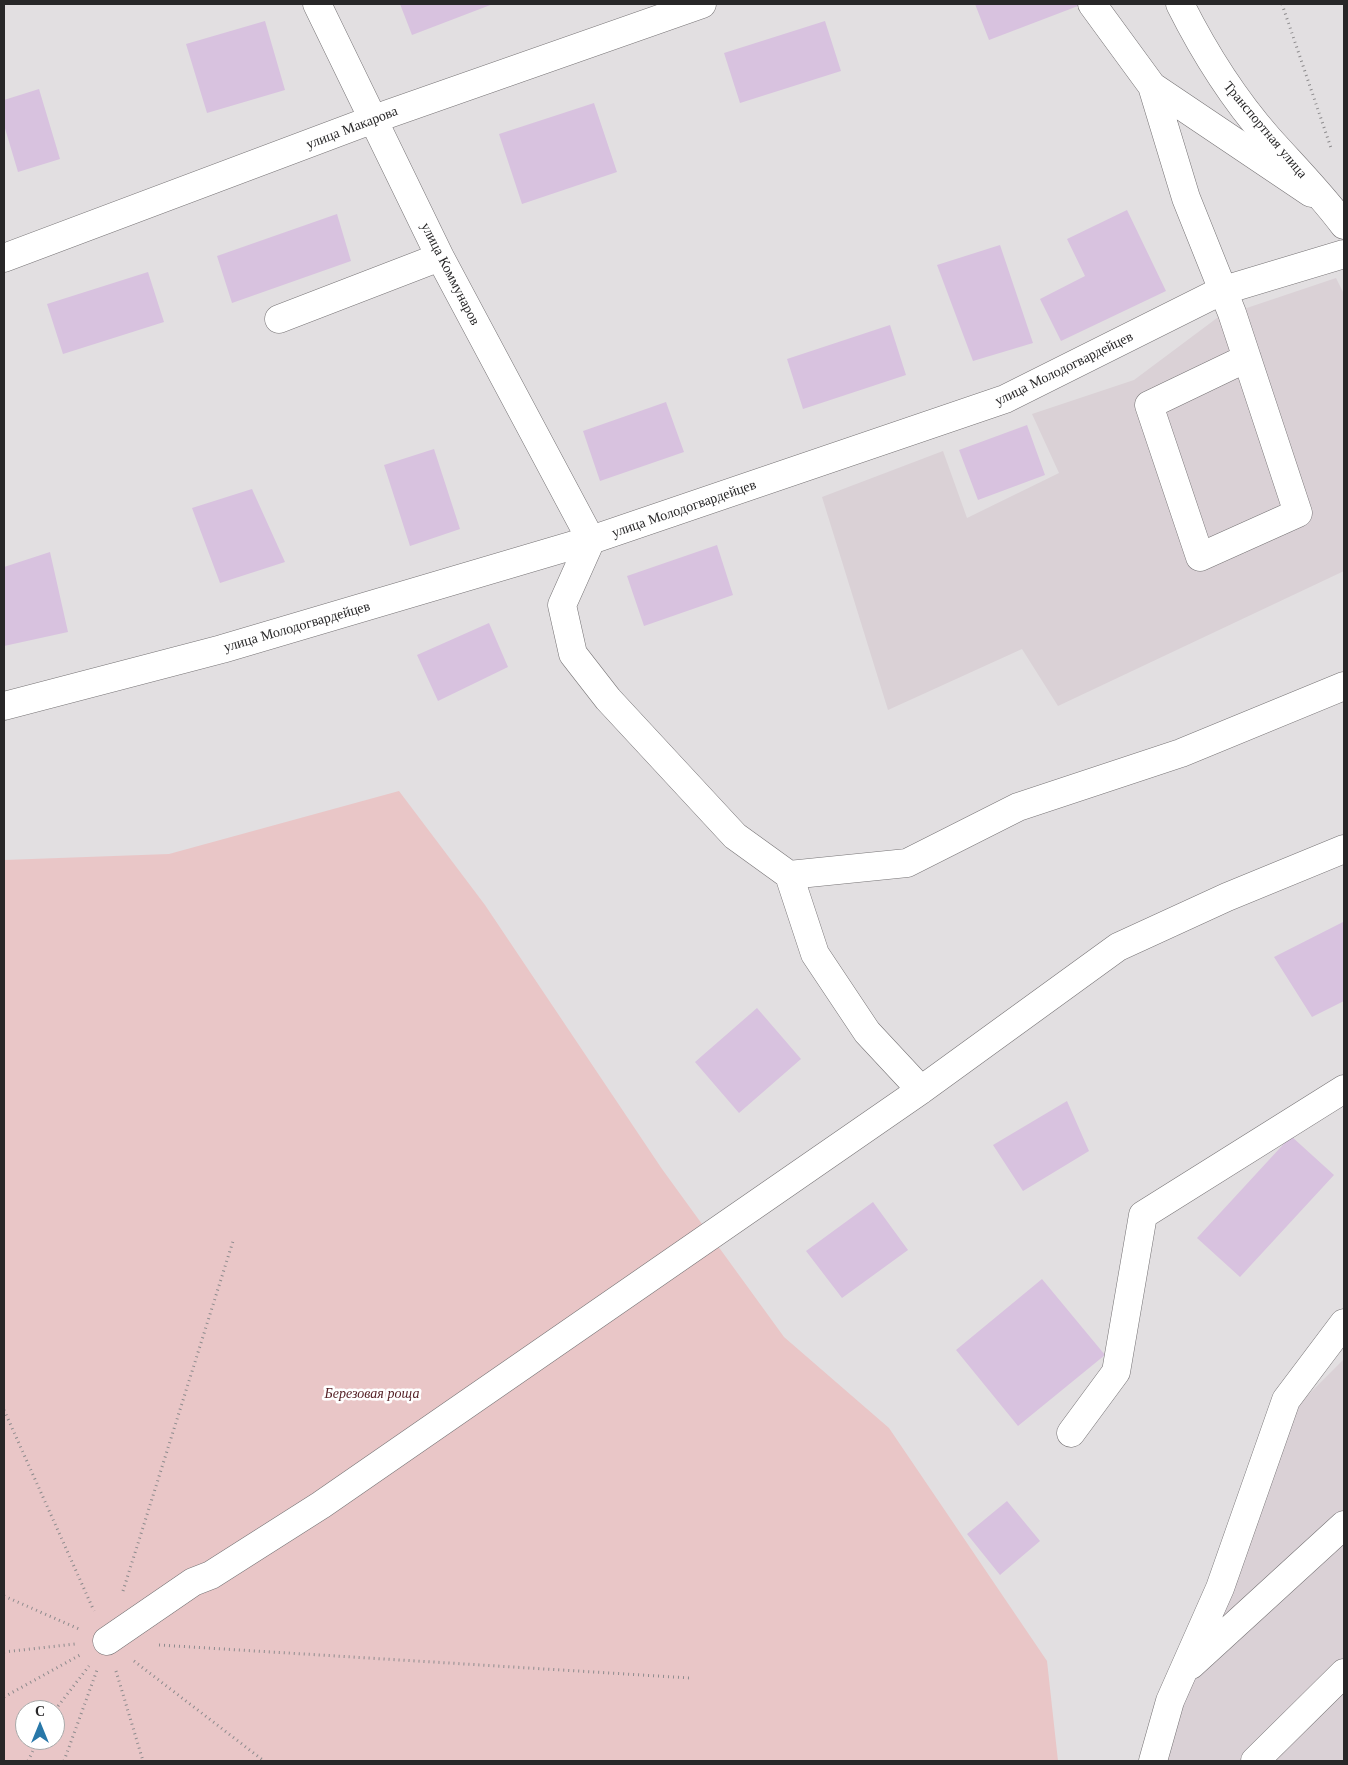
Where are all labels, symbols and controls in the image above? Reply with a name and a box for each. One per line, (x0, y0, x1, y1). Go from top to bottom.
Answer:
street label: Транспортная улица (1220, 78, 1310, 182)
street label: улица Макарова (304, 103, 400, 153)
street label: улица Коммунаров (417, 220, 483, 328)
street label: улица Молодогвардейцев (992, 328, 1136, 410)
street label: улица Молодогвардейцев (610, 476, 758, 542)
street label: улица Молодогвардейцев (222, 598, 372, 656)
park label: Березовая роща (324, 1386, 420, 1402)
north arrow (15, 1700, 65, 1750)
text: С (35, 1702, 45, 1720)

